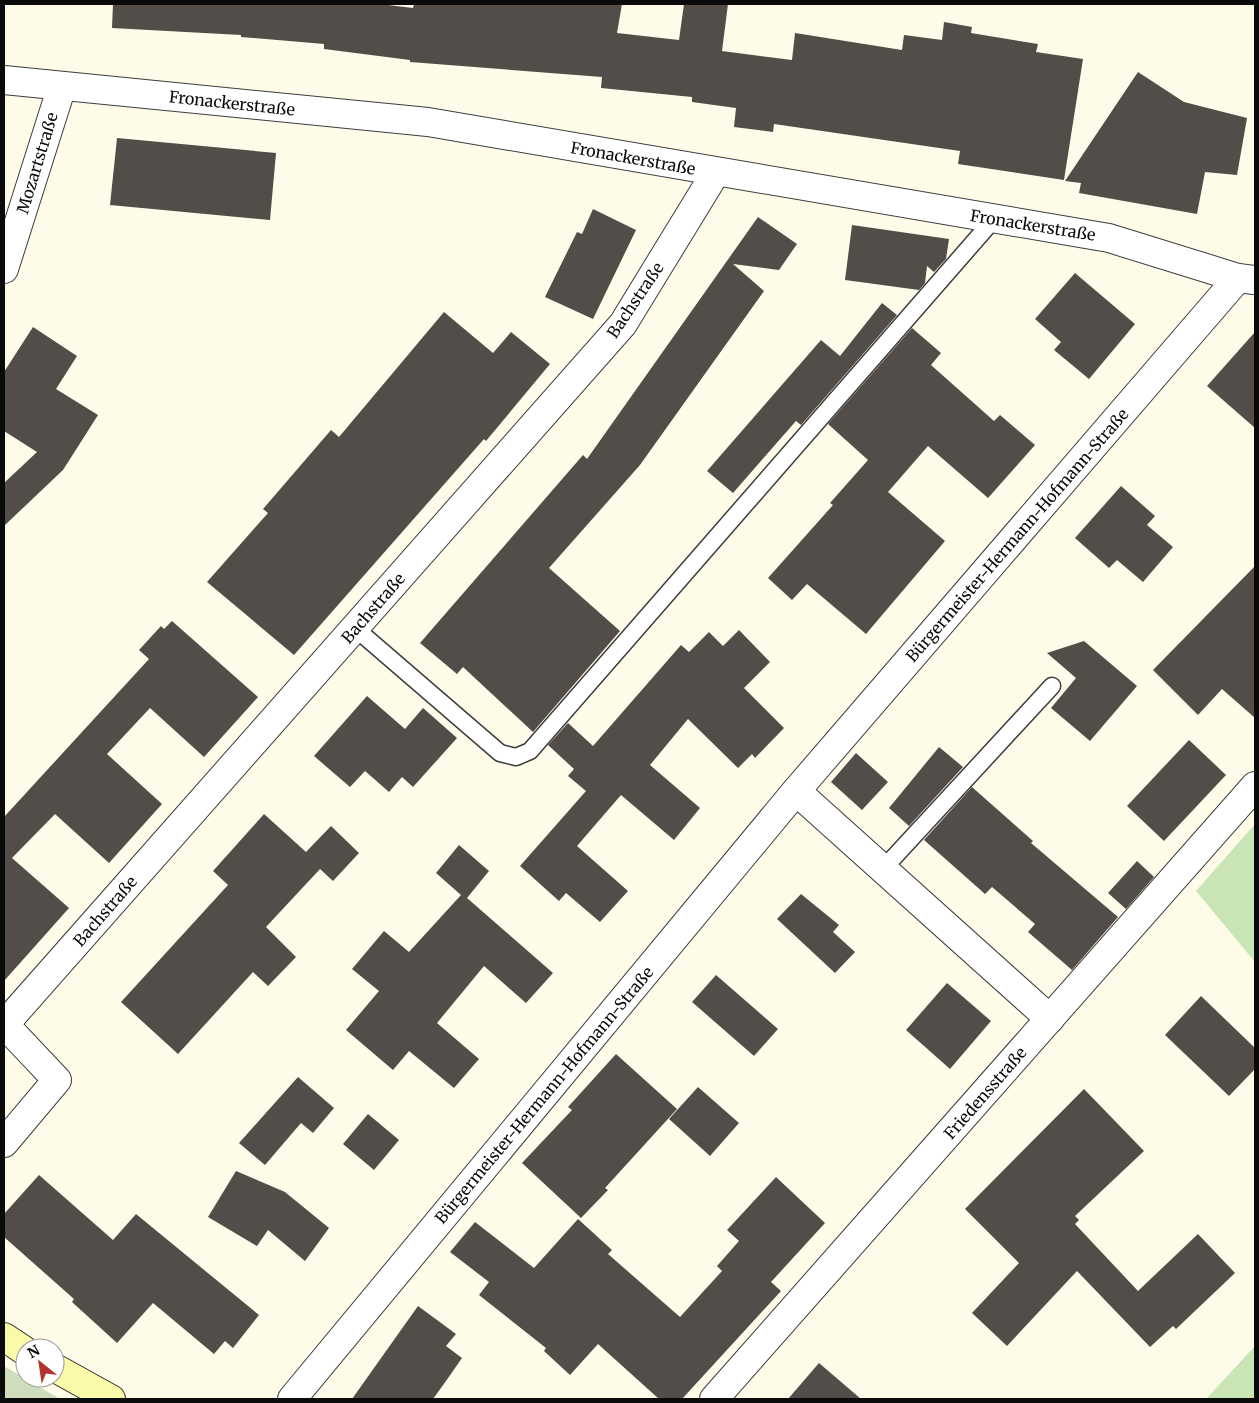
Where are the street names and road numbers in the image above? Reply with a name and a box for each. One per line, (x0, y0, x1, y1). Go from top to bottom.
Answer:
street label: Fronackerstraße (168, 86, 296, 120)
street label: Mozartstraße (12, 110, 62, 216)
street label: Fronackerstraße (569, 137, 697, 179)
street label: Fronackerstraße (969, 205, 1097, 245)
street label: Bachstraße (602, 258, 668, 342)
street label: Bürgermeister-Hermann-Hofmann-Straße (901, 404, 1133, 666)
street label: Bachstraße (337, 569, 409, 647)
street label: Bachstraße (69, 872, 141, 950)
street label: Bürgermeister-Hermann-Hofmann-Straße (430, 962, 658, 1228)
street label: Friedensstraße (940, 1043, 1030, 1143)

